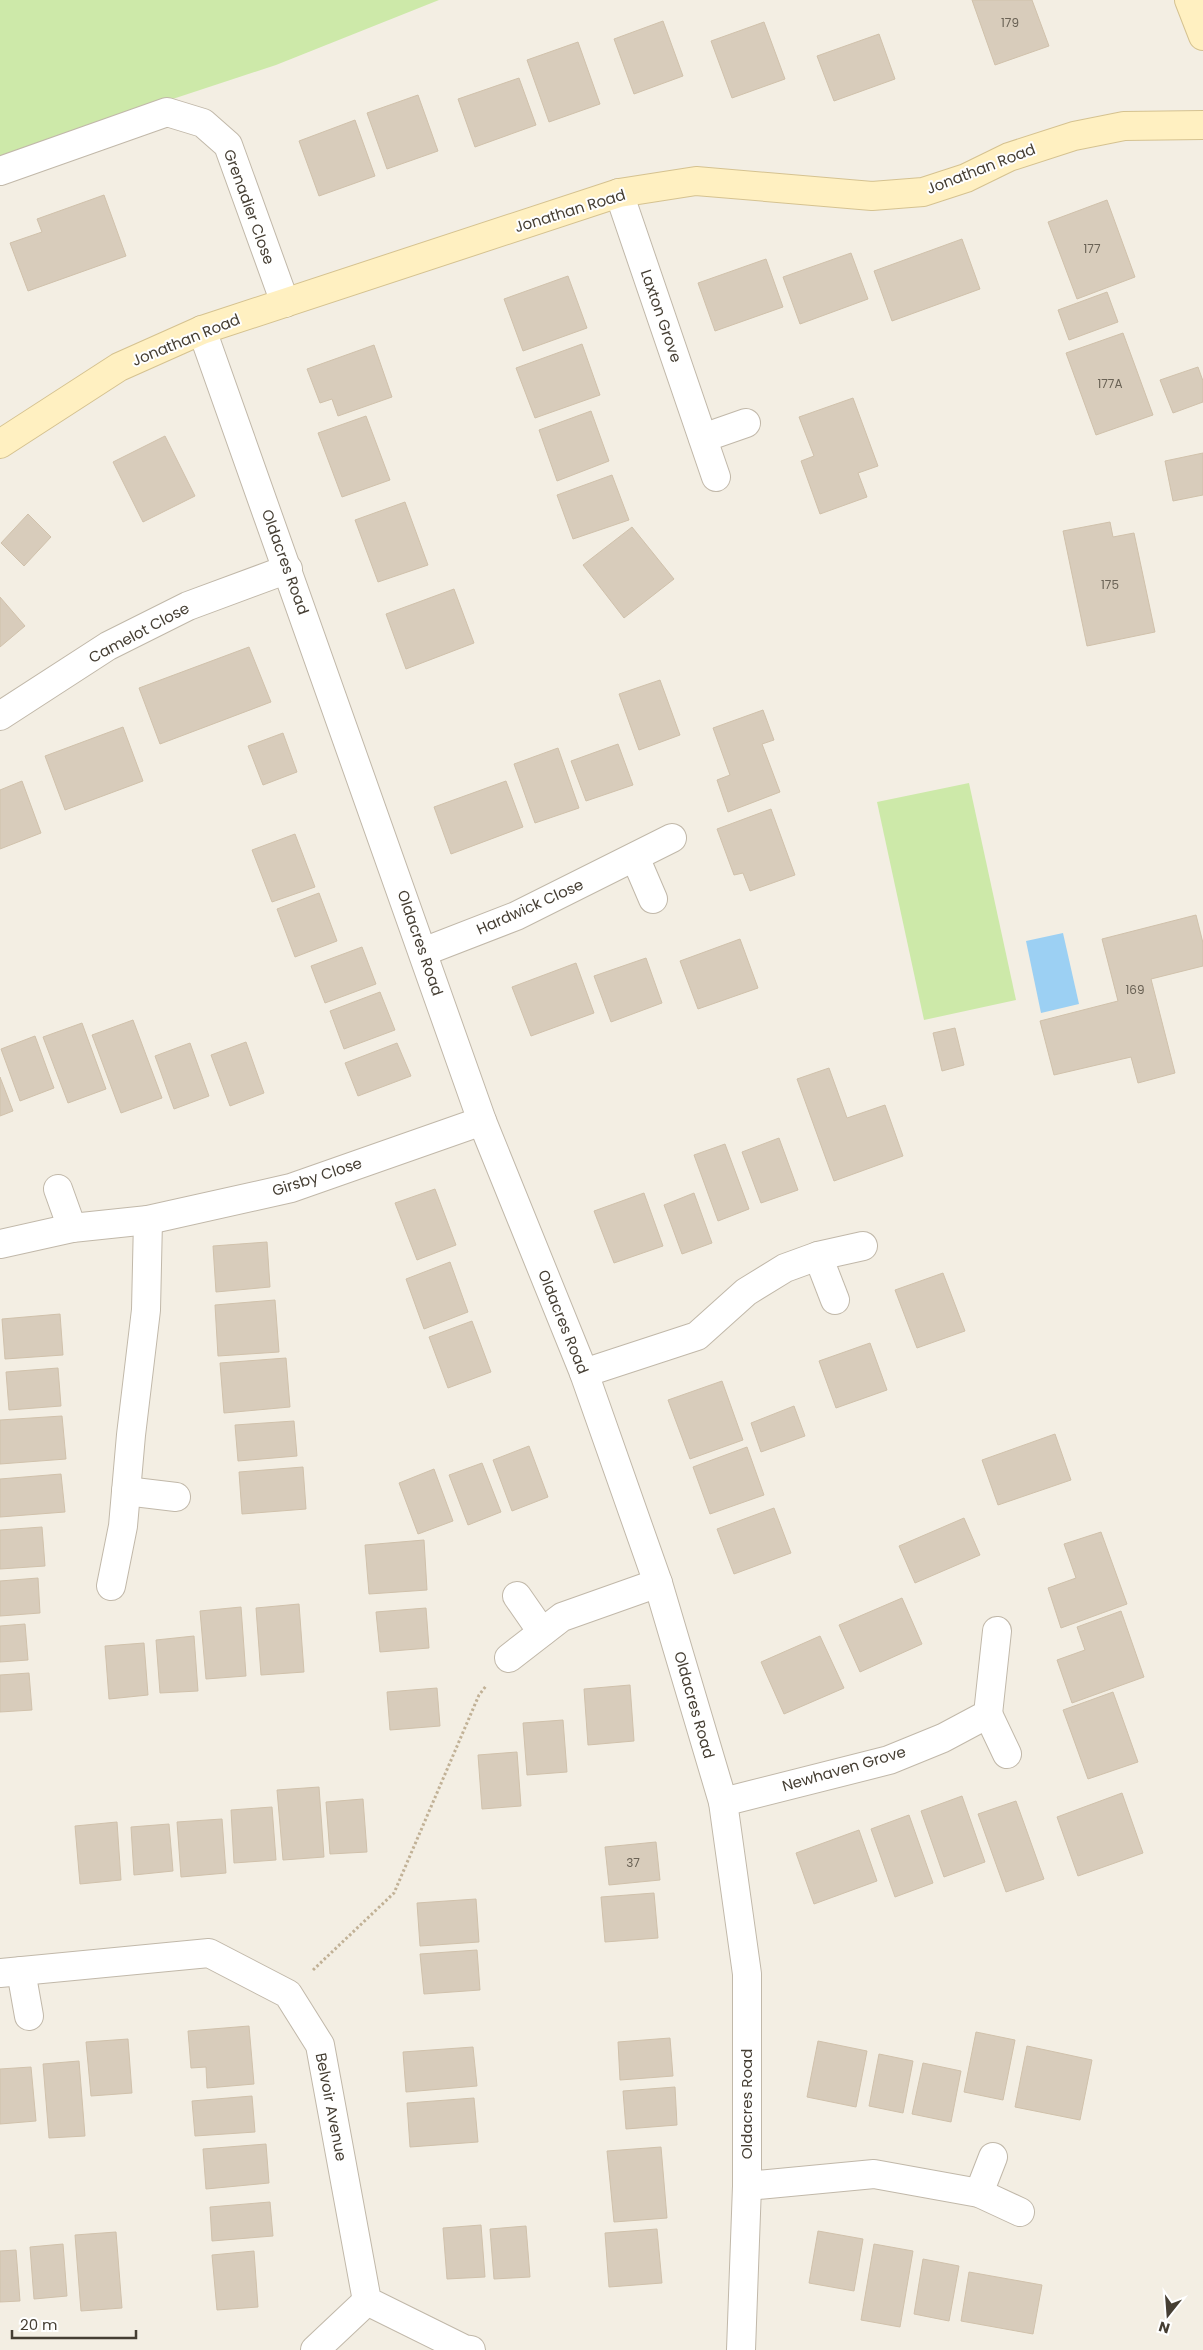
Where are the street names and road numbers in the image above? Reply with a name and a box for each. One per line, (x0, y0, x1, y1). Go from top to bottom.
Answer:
street label: Jonathan Road (923, 138, 1038, 199)
street label: Grenadier Close (219, 146, 280, 267)
street label: Jonathan Road (512, 184, 628, 237)
street label: Laxton Grove (636, 267, 687, 365)
street label: Jonathan Road (129, 308, 243, 371)
street label: Oldacres Road (257, 506, 314, 617)
street label: Camelot Close (85, 597, 193, 668)
street label: Hardwick Close (473, 874, 587, 940)
street label: Oldacres Road (393, 887, 448, 999)
street label: Girsby Close (269, 1152, 365, 1201)
street label: Oldacres Road (533, 1267, 594, 1377)
street label: Oldacres Road (669, 1649, 720, 1761)
street label: Newhaven Grove (780, 1741, 908, 1796)
street label: Oldacres Road (736, 2049, 757, 2159)
street label: Belvoir Avenue (311, 2051, 352, 2163)

